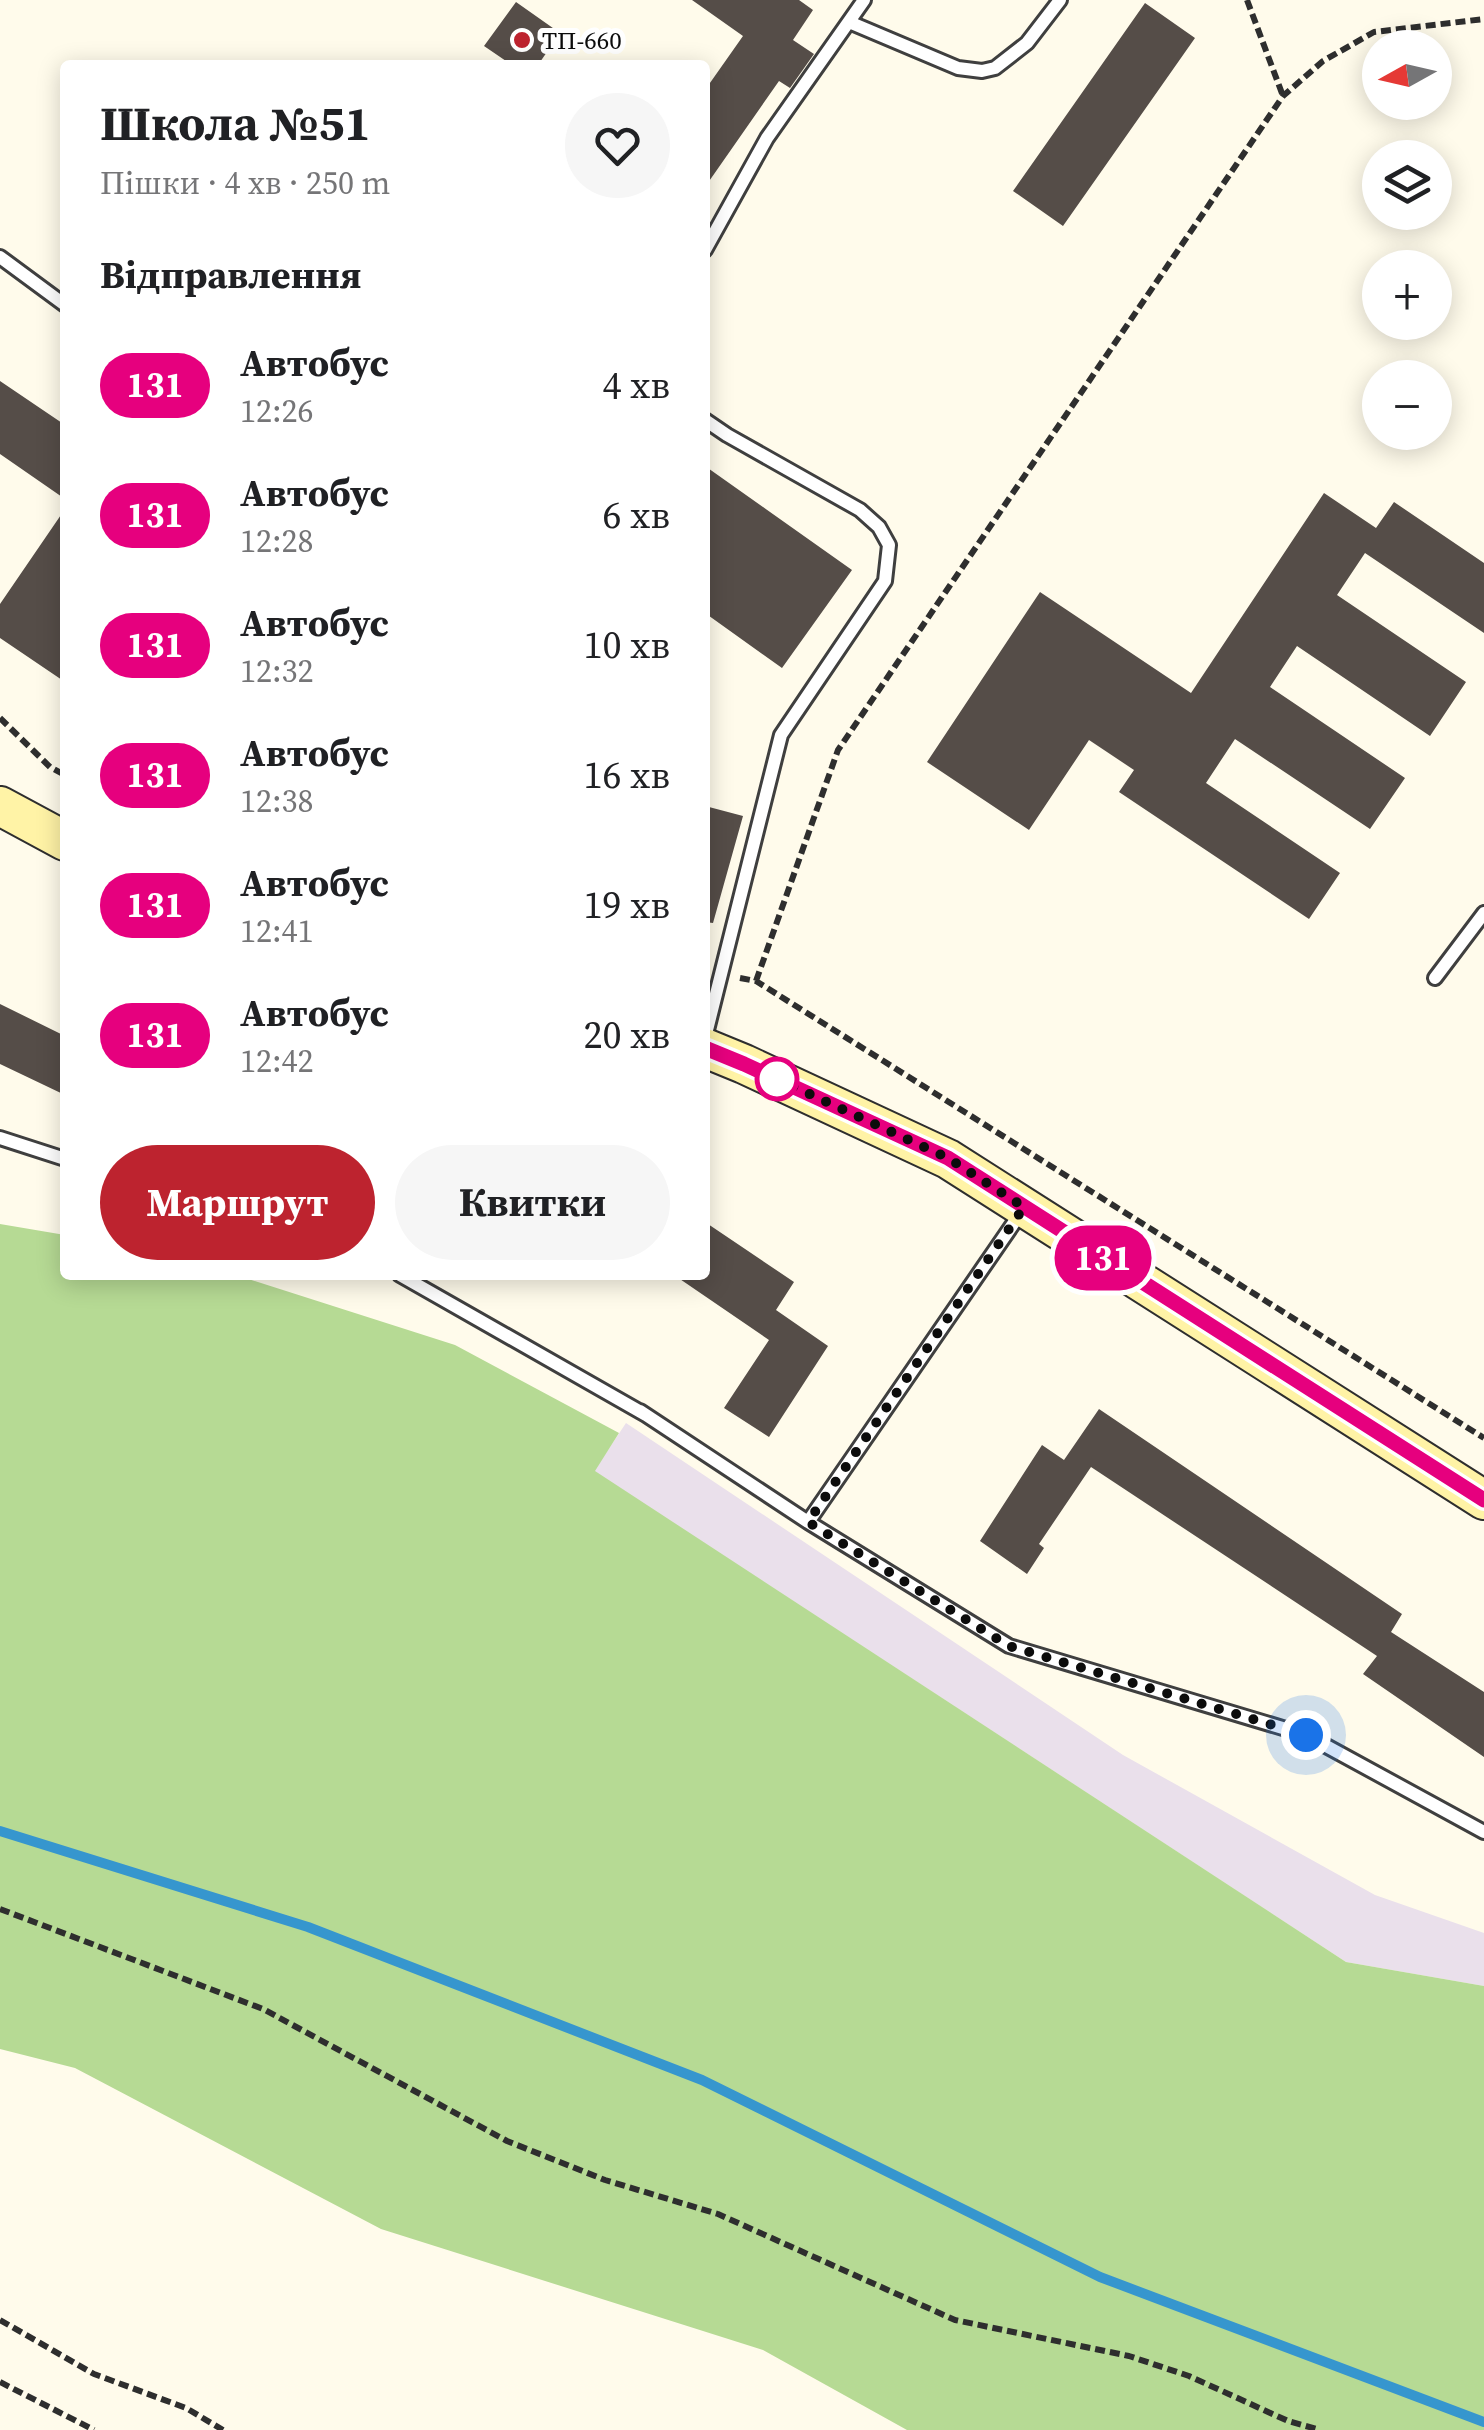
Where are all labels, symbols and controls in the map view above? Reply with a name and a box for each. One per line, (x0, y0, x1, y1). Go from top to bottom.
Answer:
place label: ТП-660 (542, 23, 622, 57)
marker: ТП-660 (511, 29, 533, 51)
north arrow (1362, 30, 1452, 120)
map controls (1362, 30, 1452, 450)
text: Школа №51 (100, 90, 371, 156)
button: heart (565, 93, 670, 198)
button: layers (1362, 140, 1452, 230)
text: Пішки · 4 хв · 250 m (100, 161, 390, 205)
text: Відправлення (100, 249, 361, 301)
button: + (1362, 250, 1452, 340)
text: Автобус (240, 337, 389, 389)
text: 4 хв (603, 359, 670, 411)
button: − (1362, 360, 1452, 450)
text: 131 (127, 361, 183, 409)
text: 12:26 (240, 389, 314, 433)
text: Автобус (240, 467, 389, 519)
text: 6 хв (603, 489, 670, 541)
text: 131 (127, 491, 183, 539)
text: 12:28 (240, 519, 314, 563)
text: Автобус (240, 597, 389, 649)
text: 10 хв (584, 619, 670, 671)
text: 131 (127, 621, 183, 669)
text: 12:32 (240, 649, 314, 693)
text: Автобус (240, 727, 389, 779)
text: 16 хв (584, 749, 670, 801)
text: 131 (127, 751, 183, 799)
text: 12:38 (240, 779, 314, 823)
text: Автобус (240, 857, 389, 909)
text: 19 хв (584, 879, 670, 931)
text: 131 (127, 881, 183, 929)
text: 12:41 (240, 909, 314, 953)
text: Автобус (240, 987, 389, 1039)
text: 20 хв (584, 1009, 670, 1061)
text: 131 (127, 1011, 183, 1059)
text: 12:42 (240, 1039, 314, 1083)
unlabelled marker (756, 1058, 798, 1100)
button: Маршрут (100, 1145, 375, 1260)
button: Квитки (395, 1145, 670, 1260)
line badge: 131 (1046, 1226, 1160, 1290)
text: 131 (1075, 1234, 1131, 1282)
your location (1281, 1710, 1331, 1760)

